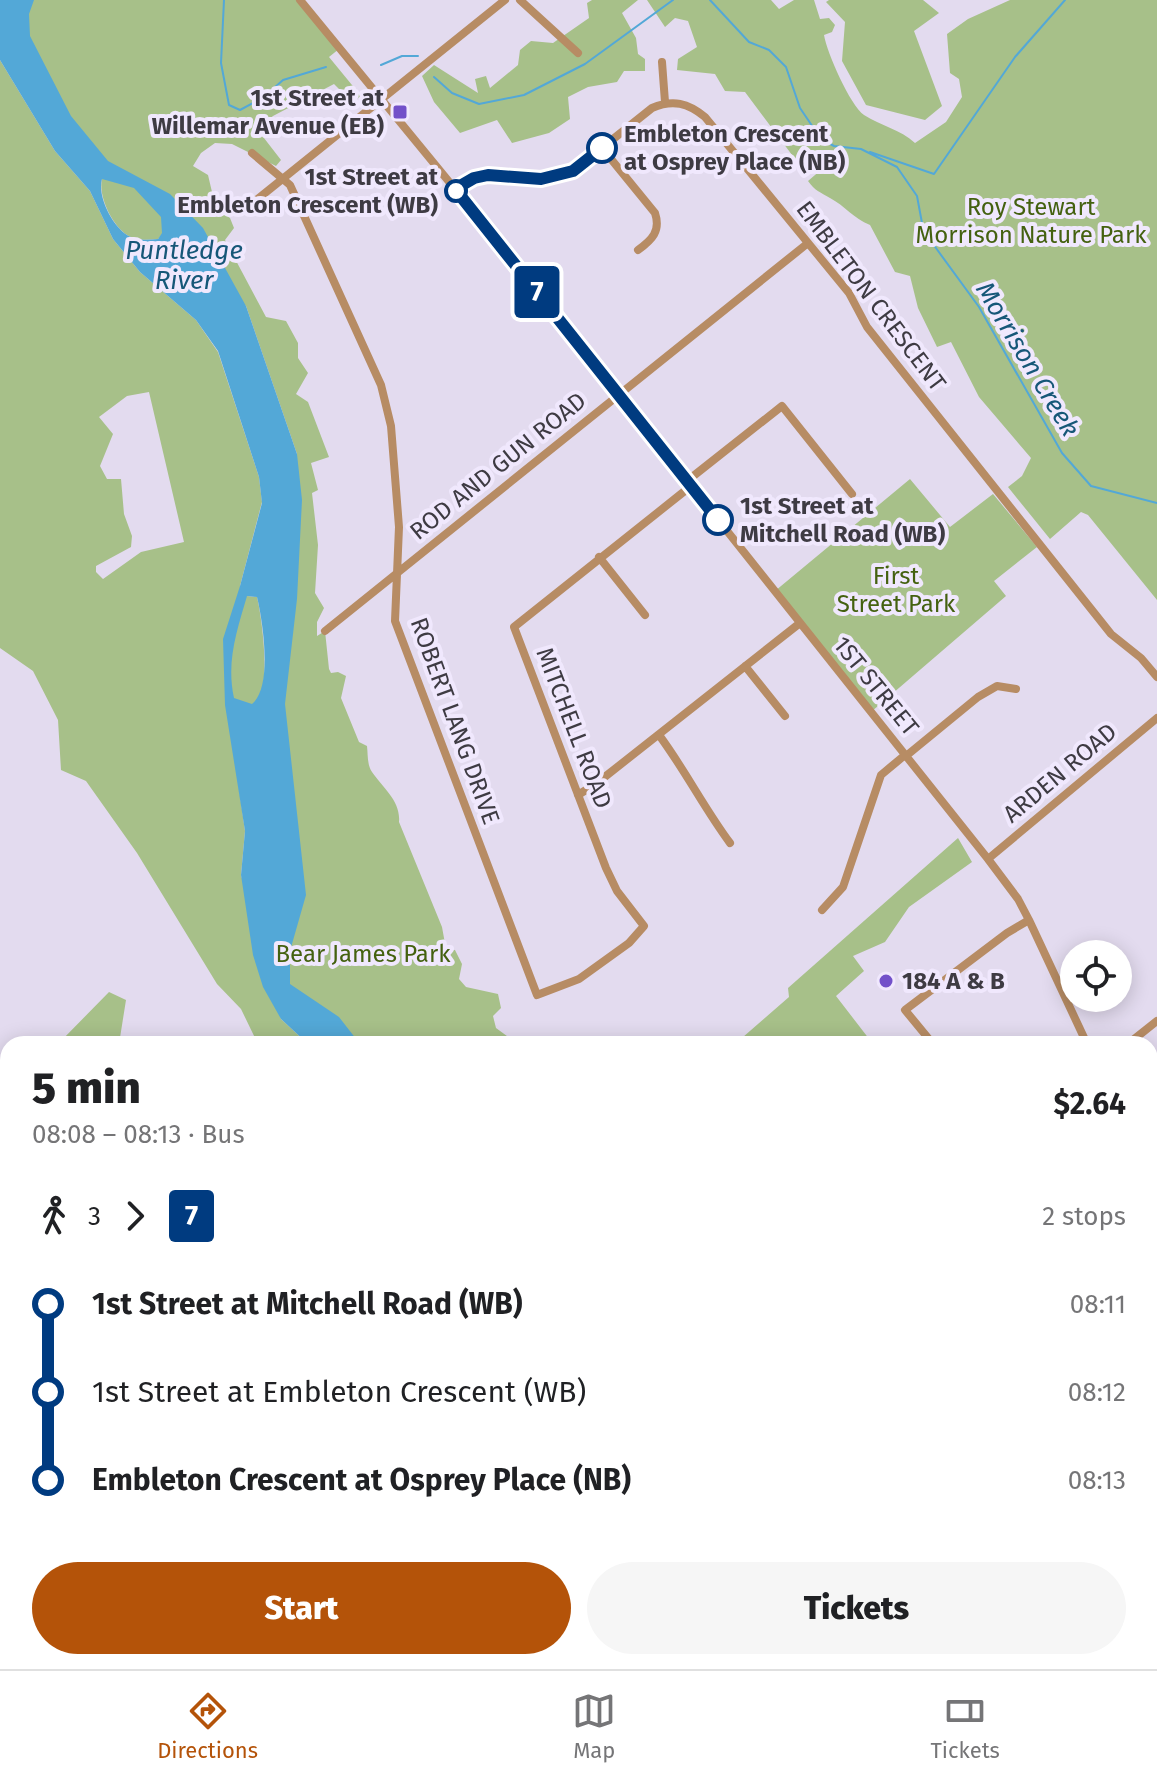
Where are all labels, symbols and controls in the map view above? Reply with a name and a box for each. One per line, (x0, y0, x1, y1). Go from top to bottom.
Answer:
place label: 1st Street at Willemar Avenue (EB) (152, 84, 385, 140)
marker: 1st Street at Willemar Avenue (EB) (391, 103, 409, 121)
place label: Embleton Crescent at Osprey Place (NB) (624, 120, 845, 176)
marker: Embleton Crescent at Osprey Place (NB) (587, 133, 617, 163)
place label: 1st Street at Embleton Crescent (WB) (177, 163, 439, 219)
marker: 1st Street at Embleton Crescent (WB) (445, 180, 467, 202)
park label: Roy Stewart Morrison Nature Park (916, 193, 1147, 249)
street label: EMBLETON CRESCENT (790, 196, 952, 397)
water label: Puntledge River (125, 235, 243, 296)
line badge: 7 (511, 266, 563, 318)
text: 7 (530, 275, 544, 308)
water label: Morrison Creek (969, 276, 1086, 442)
street label: ROD AND GUN ROAD (404, 386, 592, 546)
place label: 1st Street at Mitchell Road (WB) (740, 492, 945, 548)
marker: 1st Street at Mitchell Road (WB) (703, 505, 733, 535)
park label: First Street Park (837, 562, 956, 618)
street label: ROBERT LANG DRIVE (405, 614, 505, 828)
street label: 1ST STREET (828, 631, 925, 742)
street label: MITCHELL ROAD (530, 644, 618, 812)
street label: ARDEN ROAD (998, 718, 1122, 828)
park label: Bear James Park (276, 940, 451, 968)
map controls (1060, 940, 1132, 1012)
button: locate (1060, 940, 1132, 1012)
place label: 184 A & B (902, 967, 1005, 995)
marker: 184 A & B (877, 972, 895, 990)
text: 5 min (32, 1062, 141, 1115)
text: $2.64 (1054, 1086, 1126, 1122)
text: 08:08 – 08:13 · Bus (32, 1119, 245, 1150)
icon: walk (32, 1194, 76, 1238)
icon: forward (113, 1194, 157, 1238)
text: 7 (185, 1199, 198, 1232)
text: 3 (88, 1201, 101, 1232)
text: 2 stops (1042, 1201, 1126, 1232)
text: 1st Street at Mitchell Road (WB) (92, 1286, 522, 1322)
text: 08:11 (1070, 1289, 1126, 1320)
text: 1st Street at Embleton Crescent (WB) (92, 1374, 586, 1410)
text: 08:12 (1068, 1377, 1126, 1408)
text: Embleton Crescent at Osprey Place (NB) (92, 1462, 631, 1498)
text: 08:13 (1068, 1465, 1126, 1496)
button: Start (32, 1562, 571, 1654)
button: Tickets (587, 1562, 1126, 1654)
tab: Directions (157, 1689, 258, 1764)
tab: Map (572, 1689, 616, 1764)
tab: Tickets (931, 1689, 1000, 1764)

